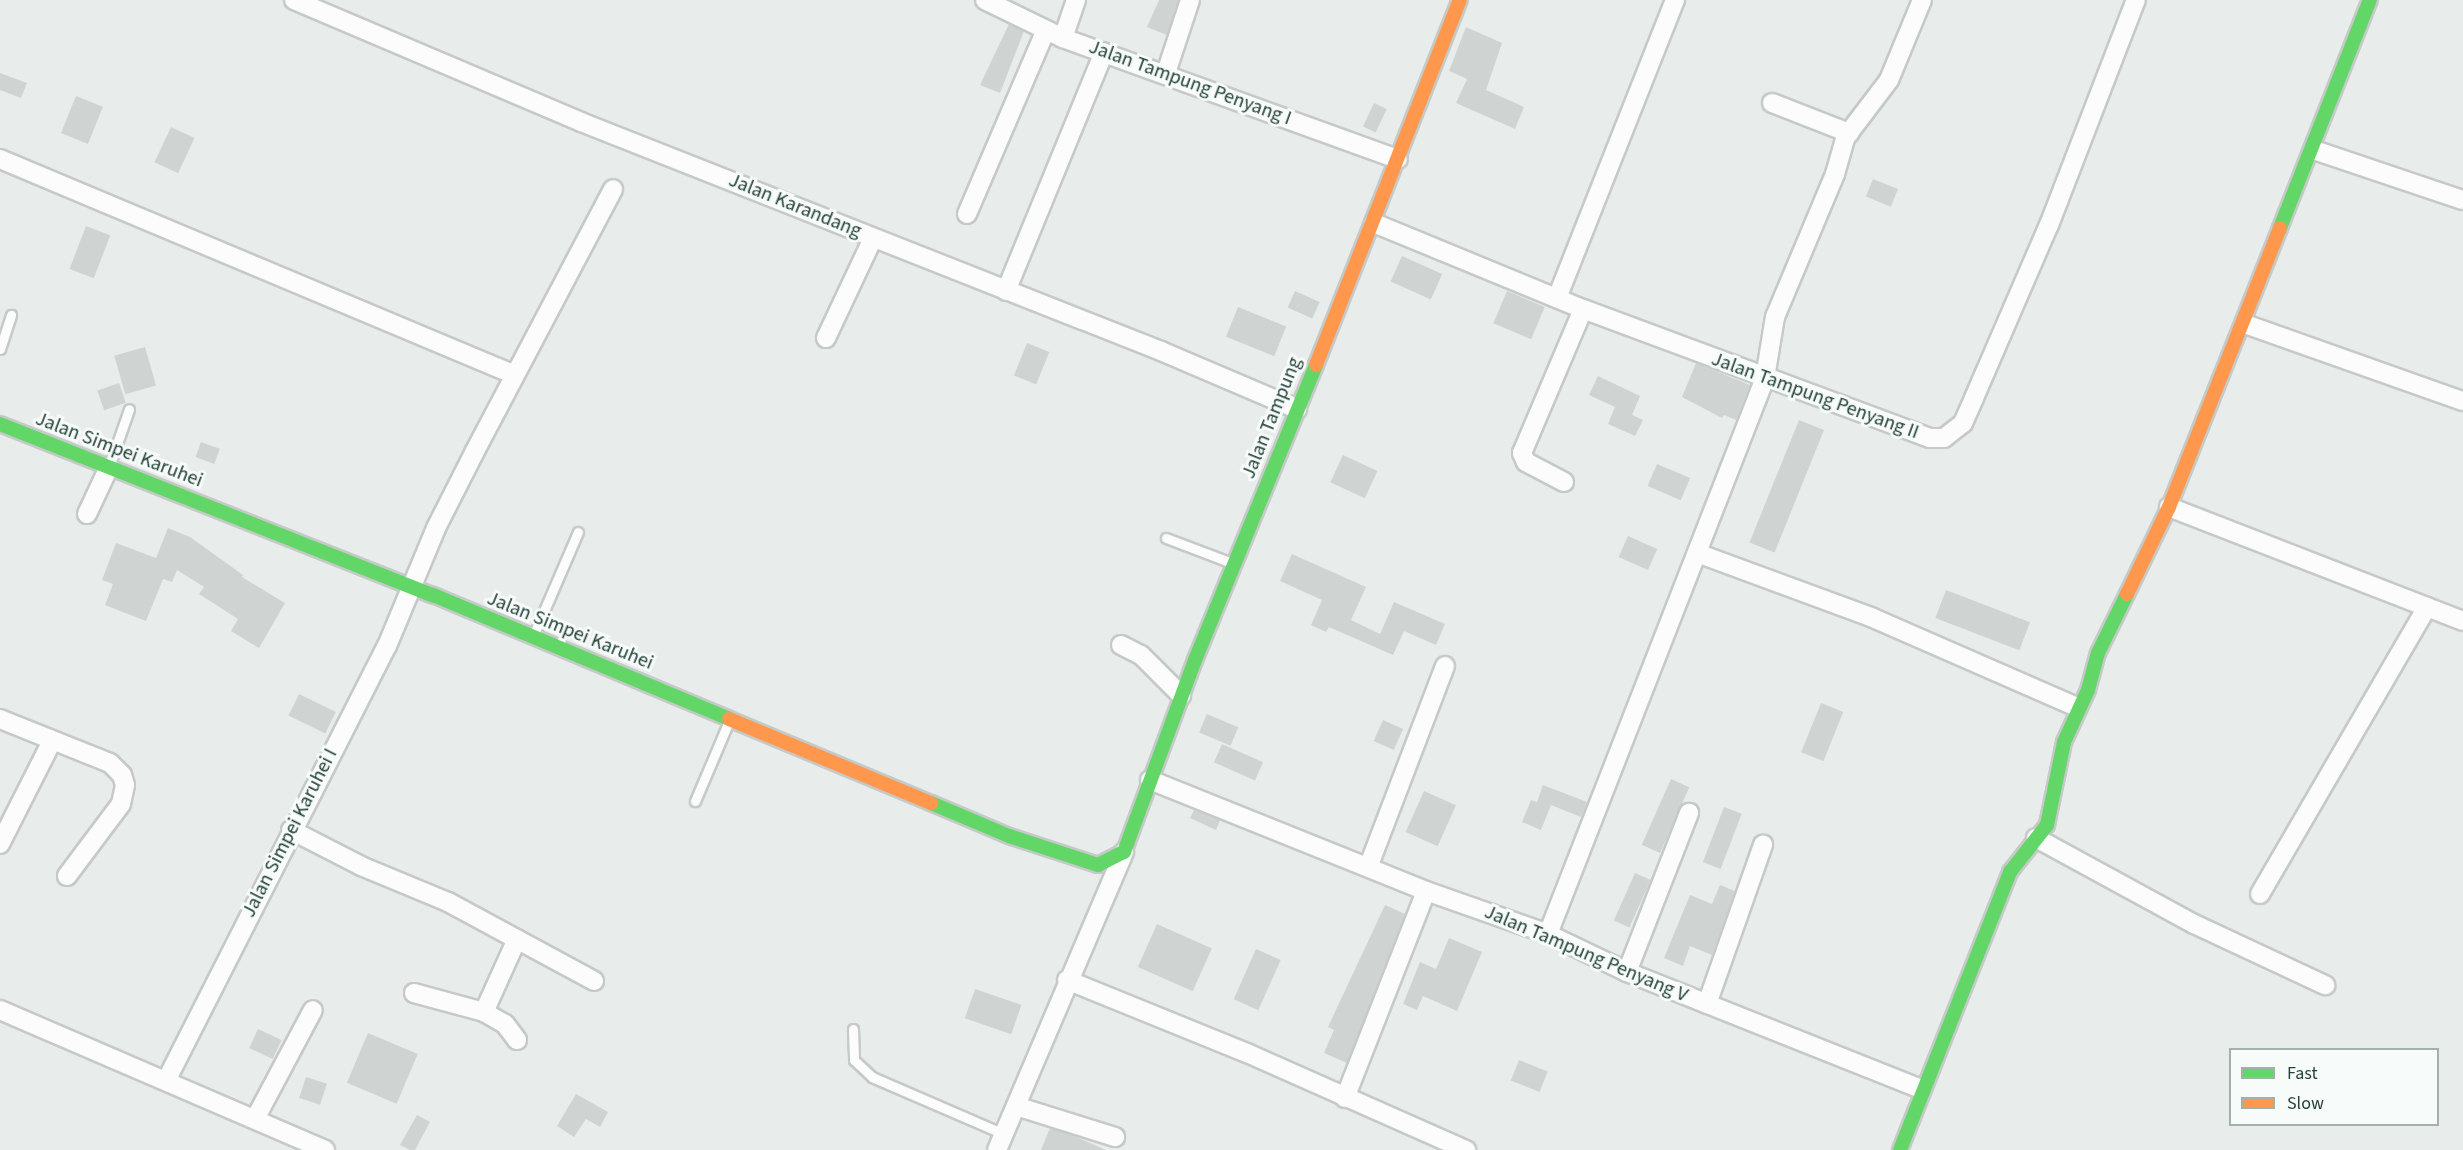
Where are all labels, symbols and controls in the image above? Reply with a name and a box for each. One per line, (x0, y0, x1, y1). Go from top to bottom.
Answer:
street label: Jalan Tampung Penyang I (1085, 35, 1295, 131)
street label: Jalan Karandang (725, 168, 865, 244)
street label: Jalan Tampung Penyang II (1708, 347, 1922, 445)
street label: Jalan Tampung (1237, 354, 1307, 482)
street label: Jalan Simpei Karuhei (32, 407, 206, 493)
street label: Jalan Simpei Karuhei (483, 587, 657, 675)
street label: Jalan Simpei Karuhei I (237, 745, 343, 921)
street label: Jalan Tampung Penyang V (1481, 900, 1691, 1008)
legend (2229, 1048, 2439, 1126)
text: Fast (2287, 1061, 2318, 1086)
text: Slow (2287, 1091, 2324, 1116)

